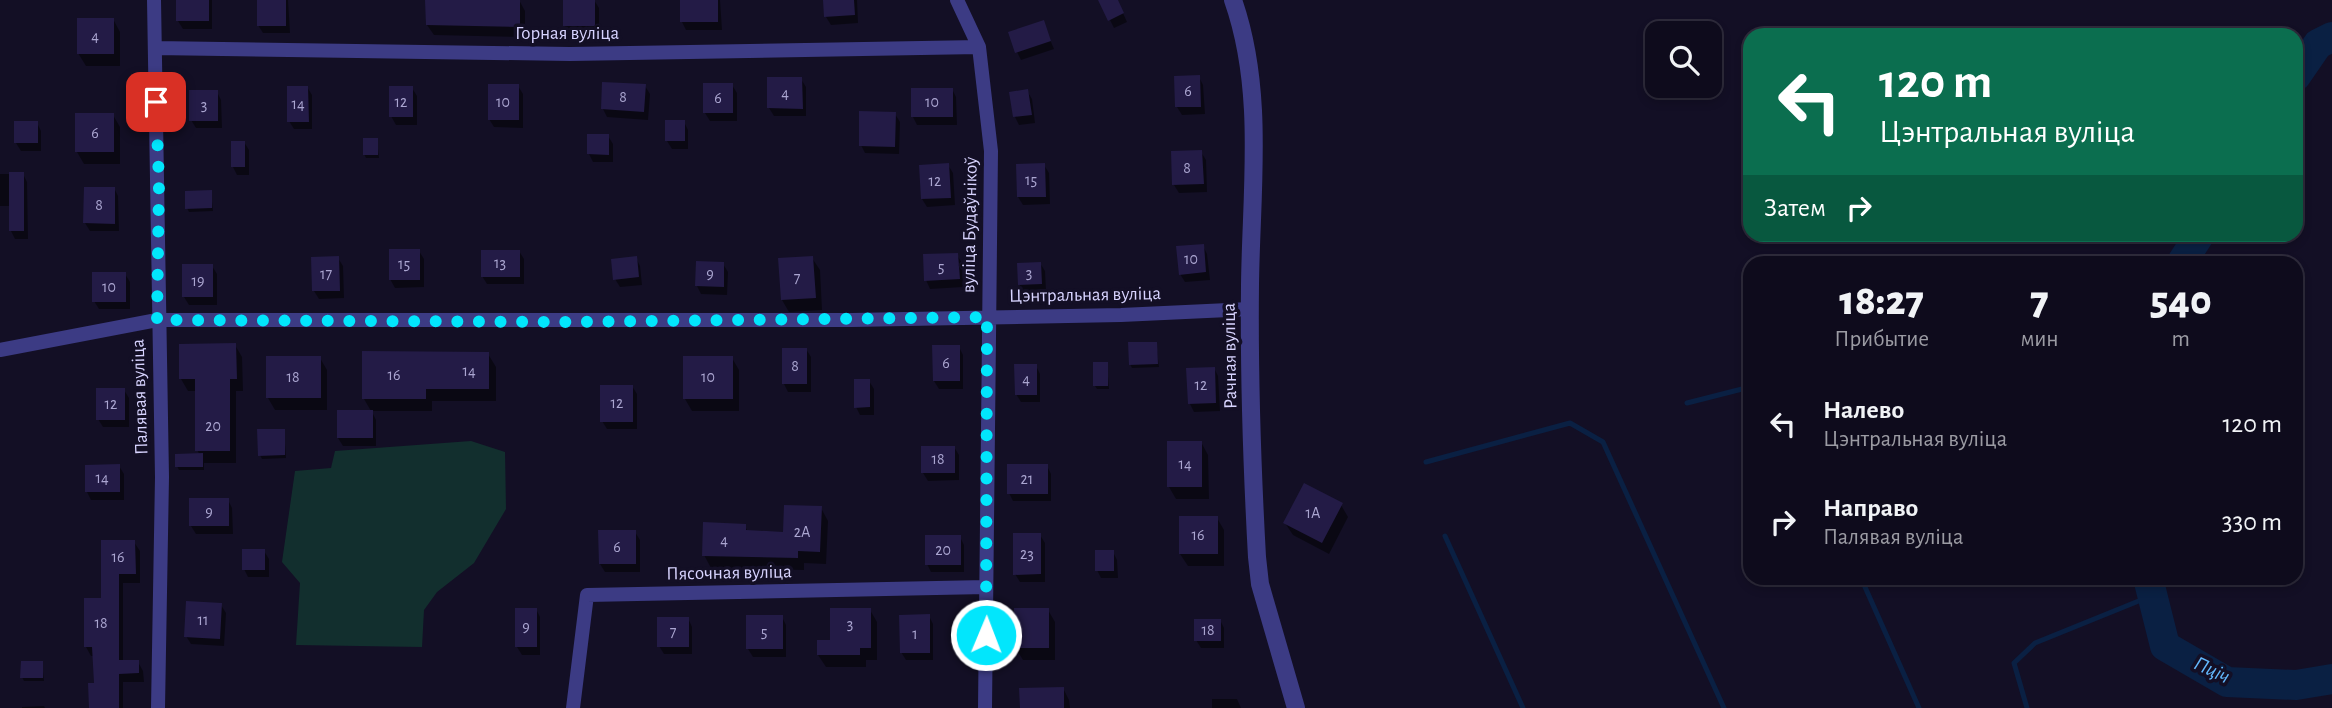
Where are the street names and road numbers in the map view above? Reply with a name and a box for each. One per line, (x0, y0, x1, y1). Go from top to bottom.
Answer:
street label: Горная вуліца (515, 24, 619, 43)
street label: вуліца Будаўнікоў (959, 157, 981, 293)
street label: Цэнтральная вуліца (1009, 284, 1162, 306)
street label: Рачная вуліца (1220, 302, 1240, 409)
street label: Палявая вуліца (128, 338, 152, 455)
street label: Пясочная вуліца (666, 562, 792, 584)

